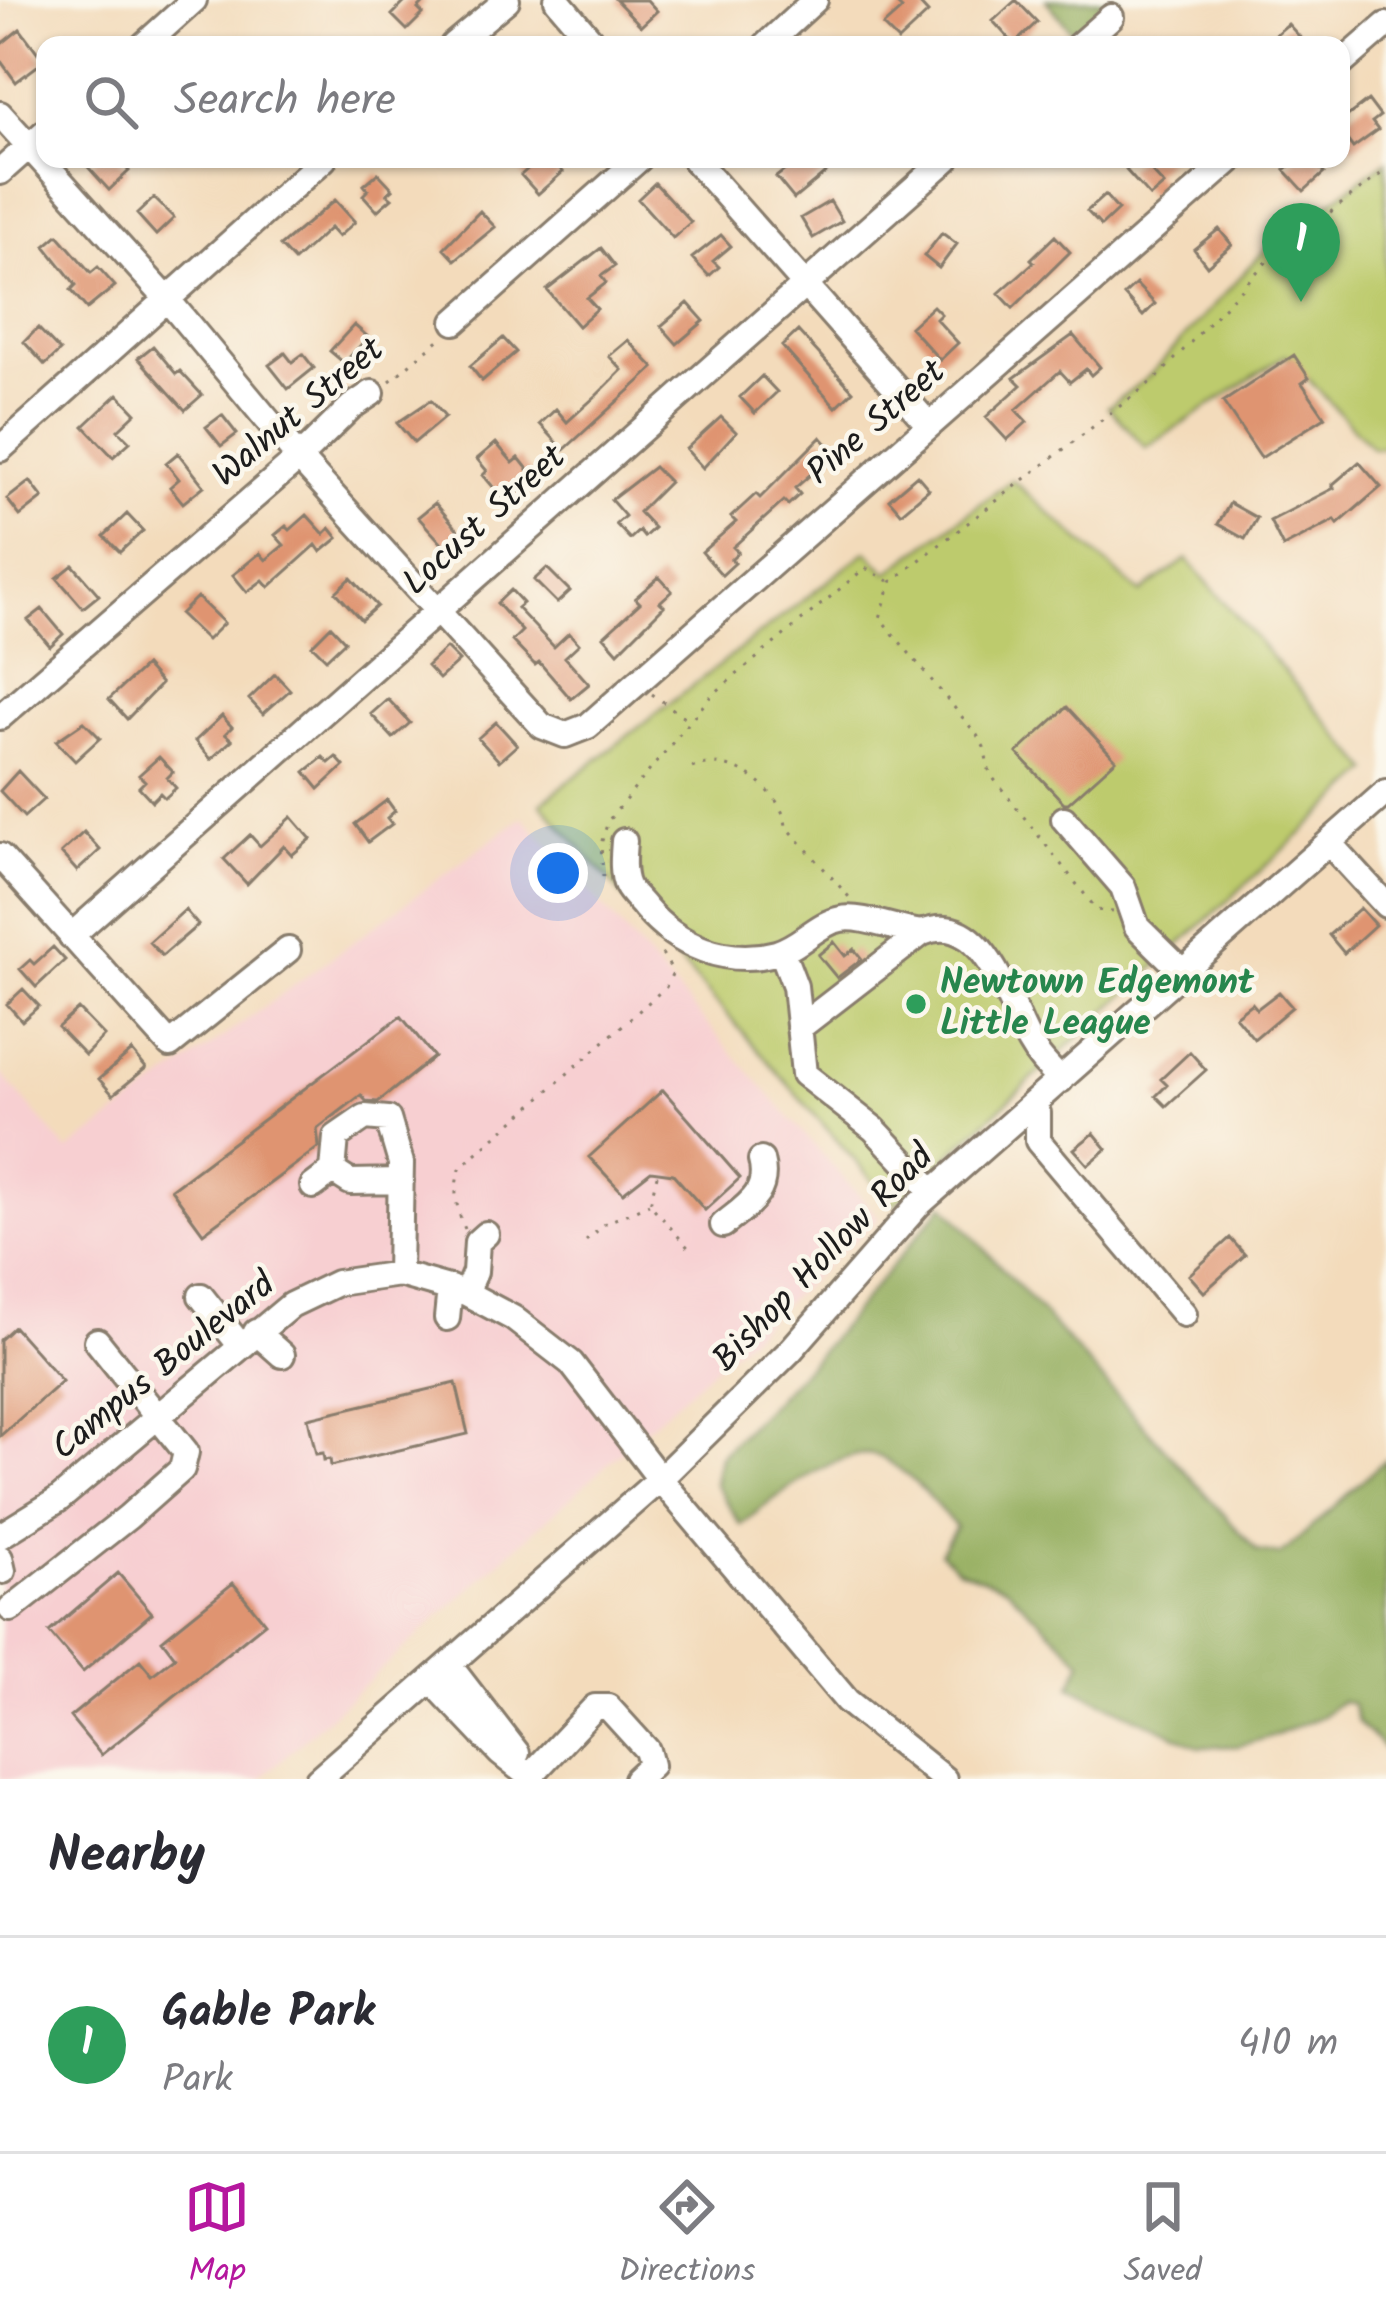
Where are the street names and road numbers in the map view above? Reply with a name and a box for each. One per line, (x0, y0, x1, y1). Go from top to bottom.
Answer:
street label: Walnut Street (200, 323, 399, 502)
street label: Pine Street (794, 345, 960, 500)
street label: Locust Street (390, 431, 581, 611)
street label: Bishop Hollow Road (700, 1131, 949, 1386)
street label: Campus Boulevard (39, 1258, 290, 1476)

